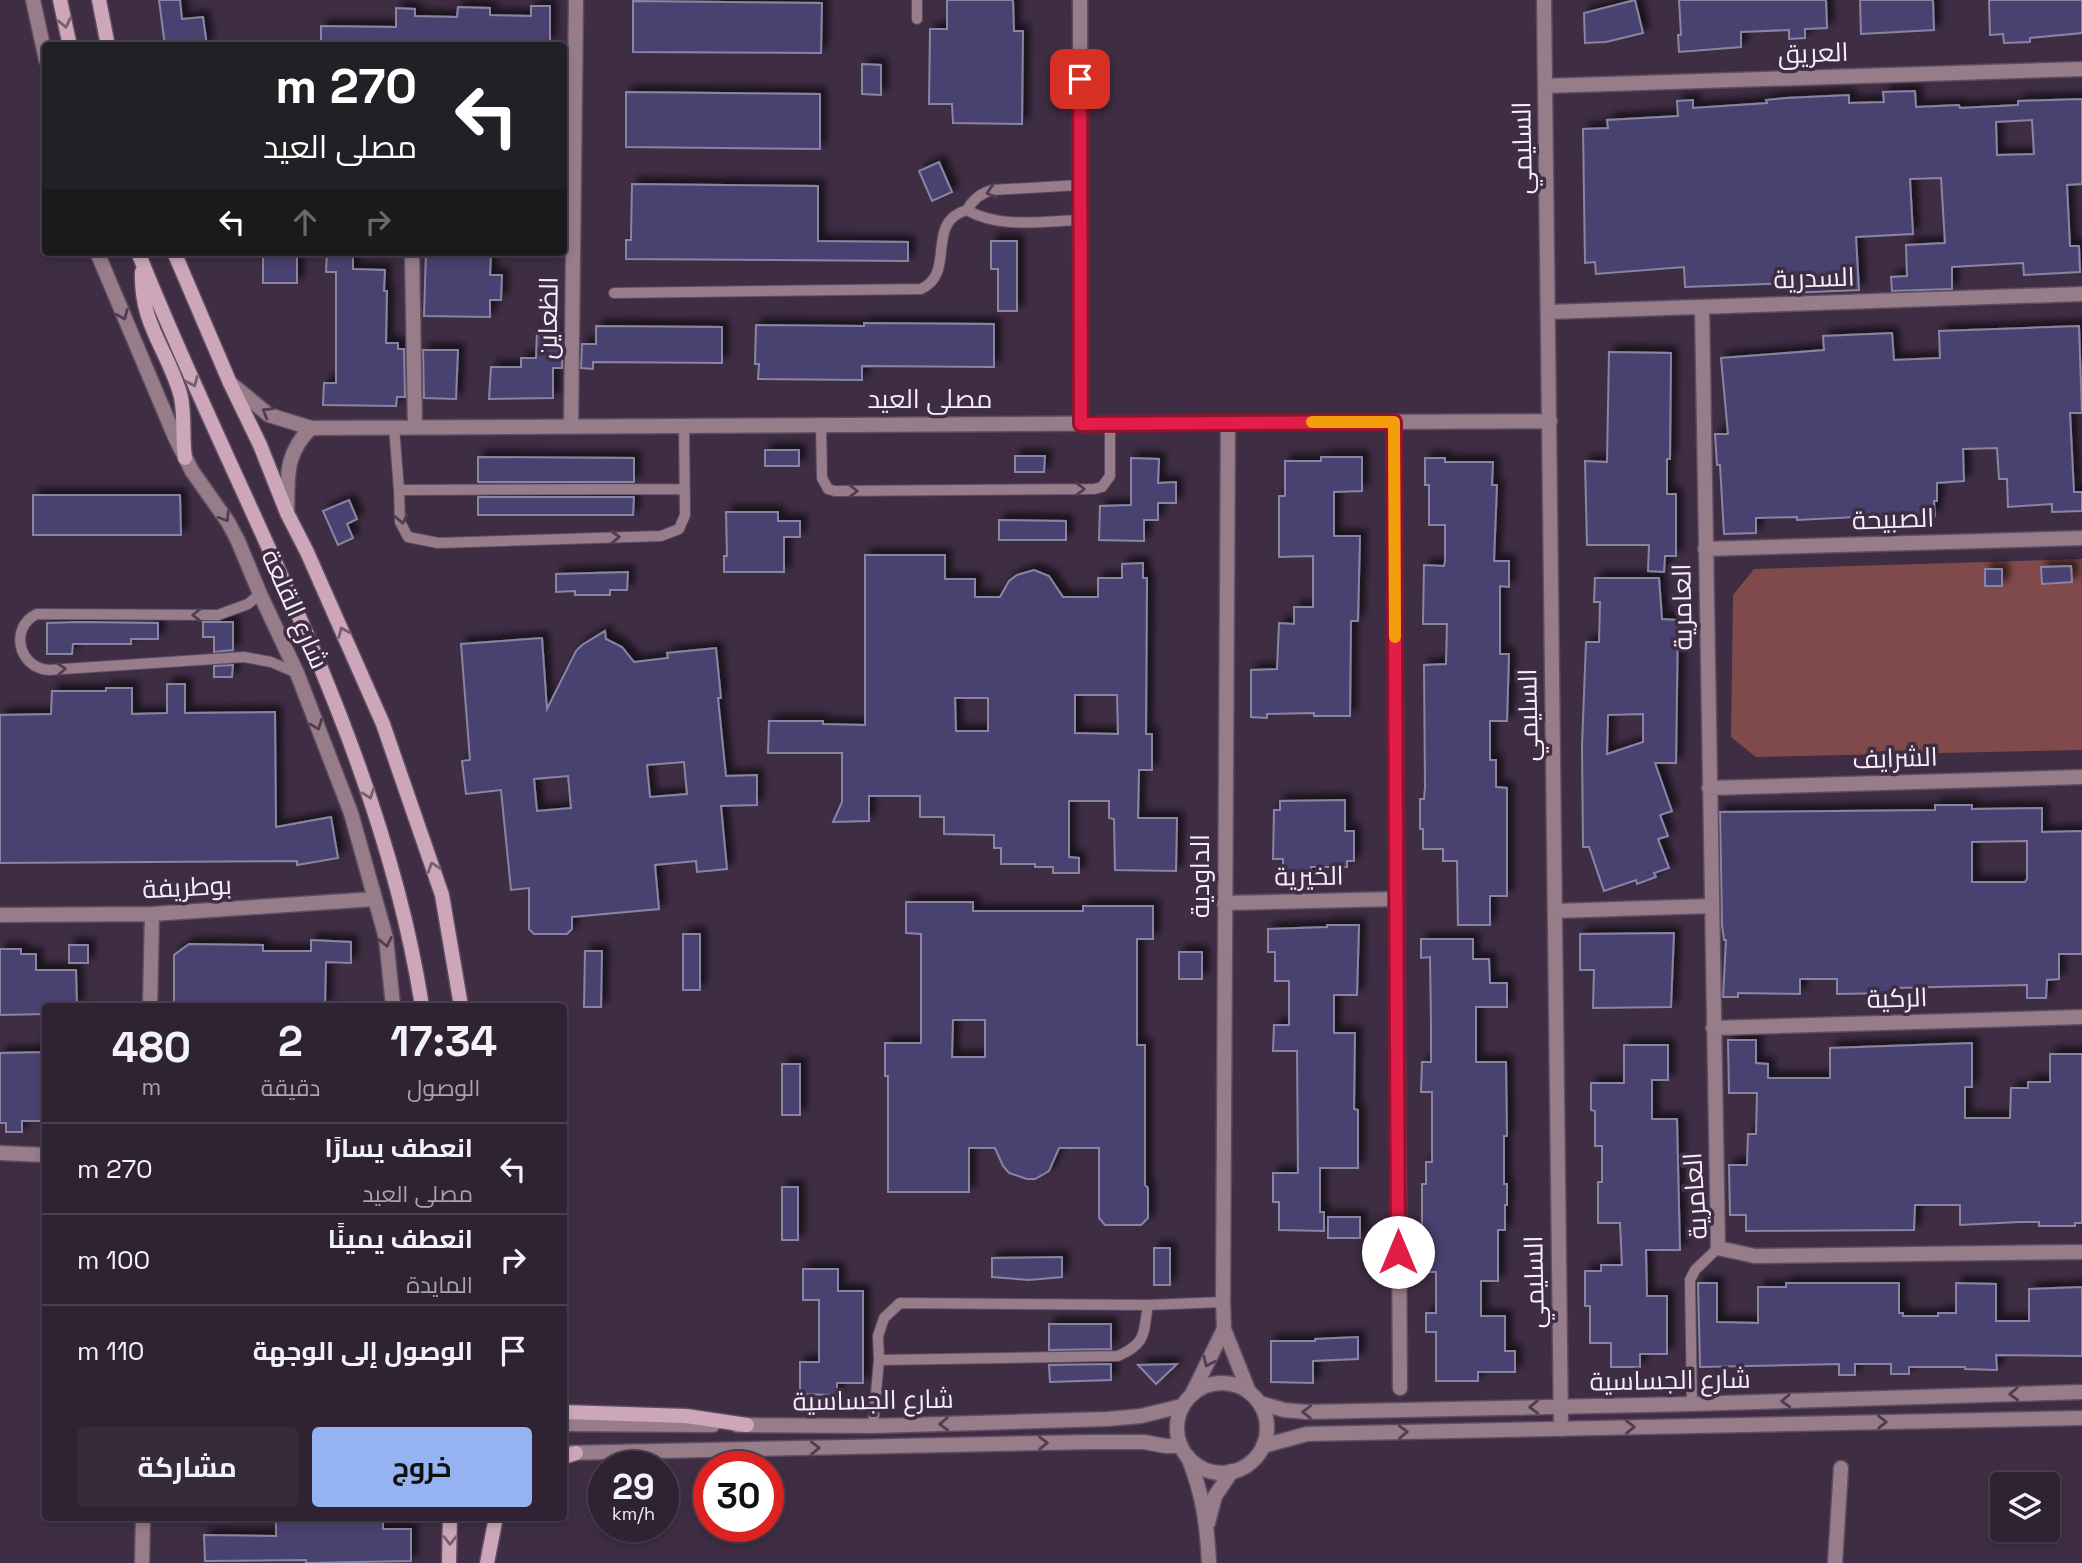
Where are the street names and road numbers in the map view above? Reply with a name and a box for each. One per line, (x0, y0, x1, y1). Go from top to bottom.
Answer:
street label: العريق (1777, 35, 1849, 71)
street label: السليمي (1504, 101, 1544, 195)
street label: السدرية (1773, 260, 1855, 296)
street label: الظعاين (530, 276, 566, 360)
street label: مصلى العيد (867, 382, 993, 416)
street label: الصبيحة (1851, 501, 1935, 537)
street label: شارع القلعة (254, 544, 336, 674)
street label: العامرية (1664, 563, 1700, 651)
street label: السليمي (1510, 668, 1550, 762)
street label: الشرايف (1852, 740, 1938, 776)
street label: الداودية (1183, 834, 1217, 918)
street label: الخيرية (1274, 858, 1344, 894)
street label: بوطريفة (141, 868, 233, 906)
street label: الركية (1866, 980, 1928, 1016)
street label: العامرية (1675, 1151, 1715, 1241)
street label: السليمي (1516, 1235, 1556, 1329)
street label: شارع الجساسية (1589, 1362, 1751, 1398)
street label: شارع الجساسية (792, 1382, 954, 1418)

